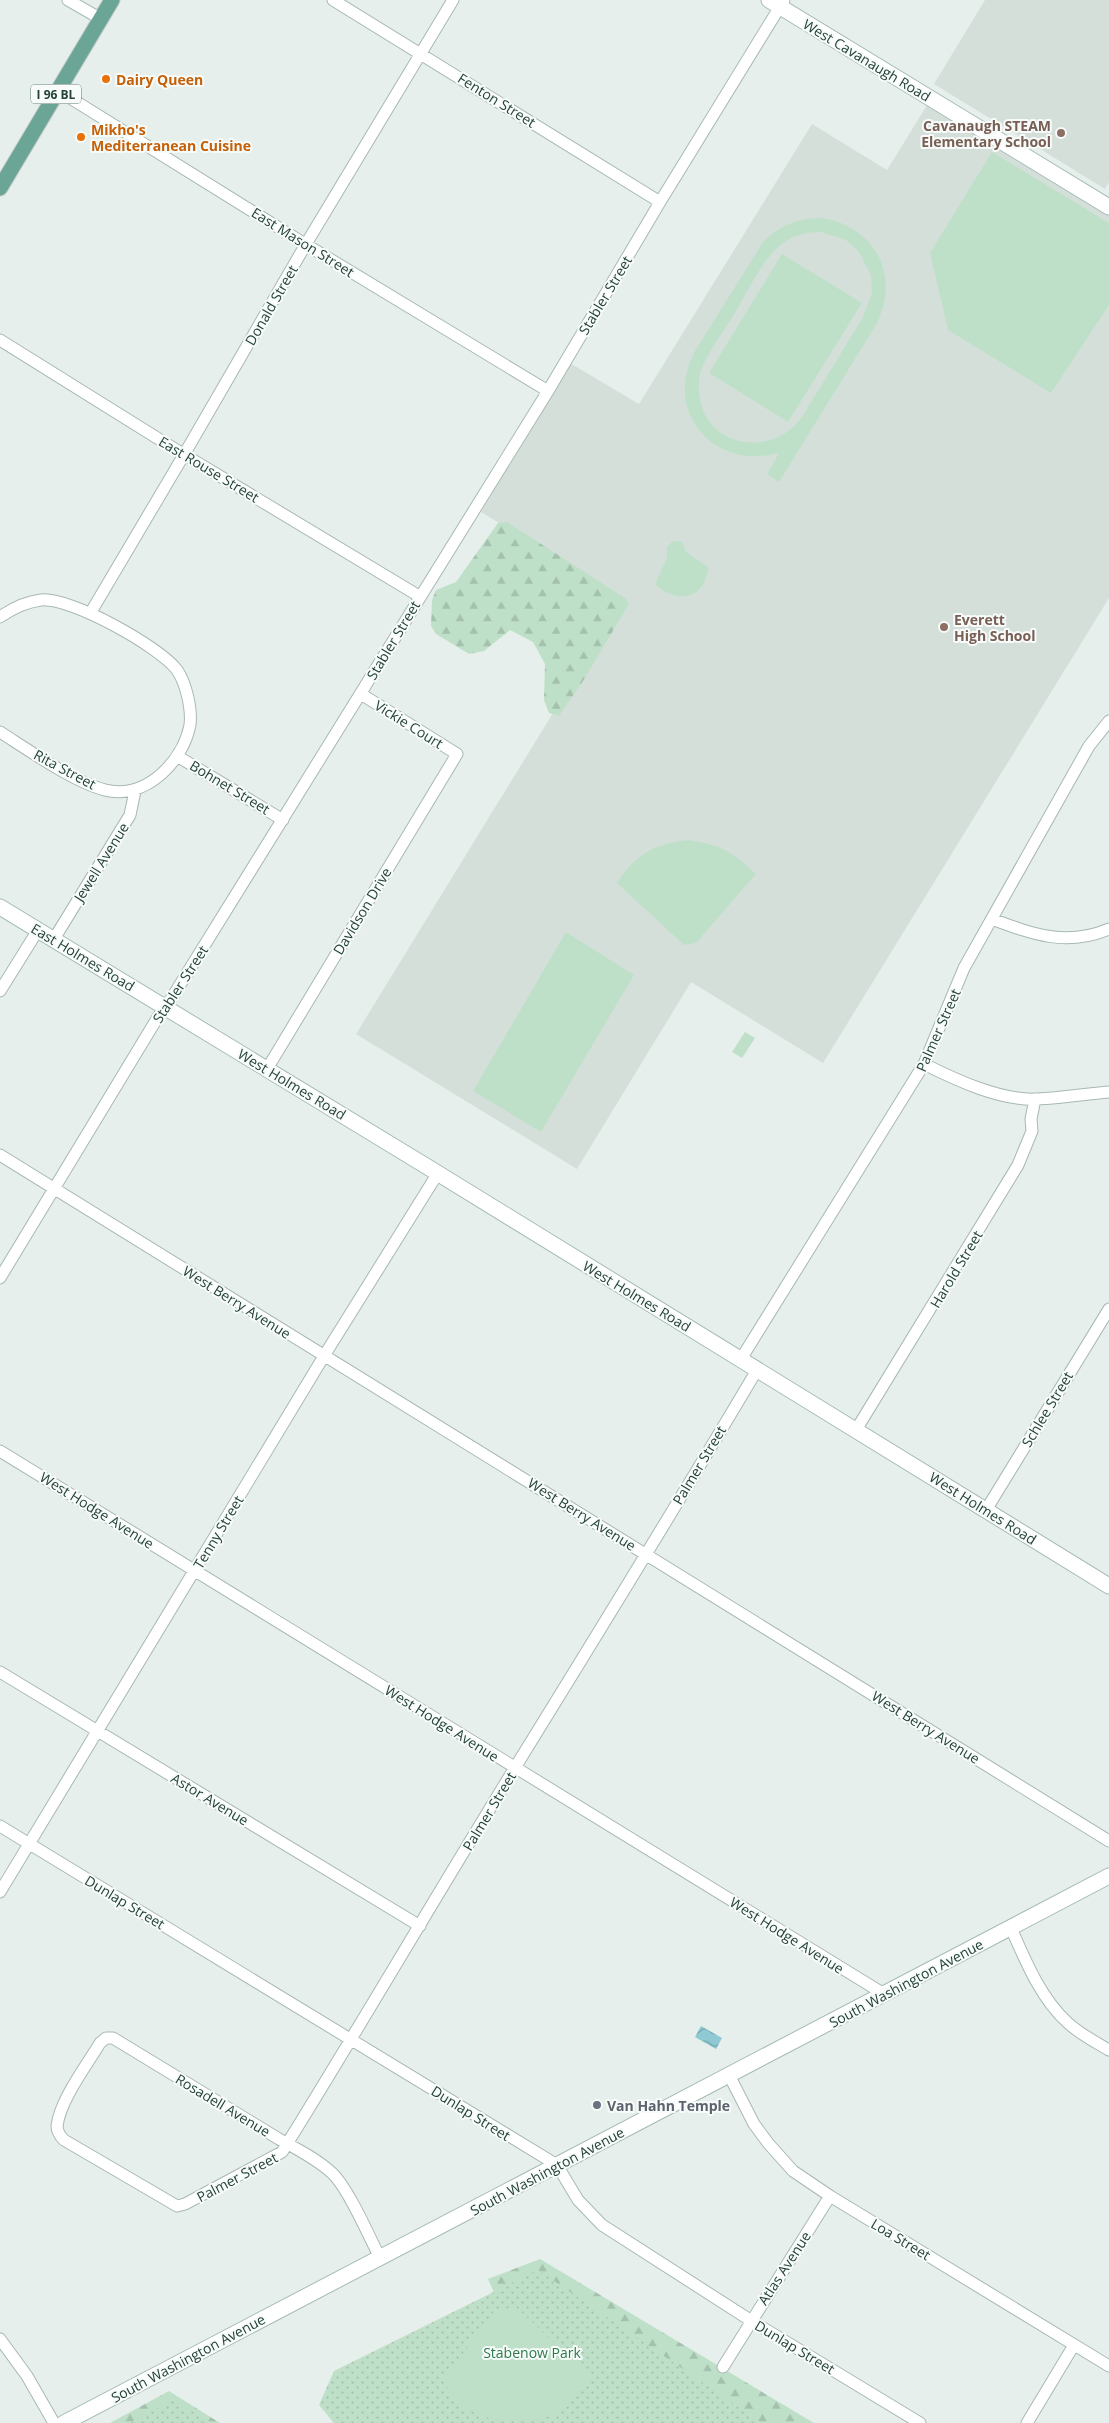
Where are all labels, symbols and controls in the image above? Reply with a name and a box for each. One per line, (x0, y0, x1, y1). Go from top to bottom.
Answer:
street label: West Cavanaugh Road (800, 14, 934, 106)
street label: Fenton Street (454, 69, 540, 131)
place label: Dairy Queen (116, 70, 203, 89)
marker: Dairy Queen (100, 73, 112, 85)
road number: I 96 BL (31, 85, 81, 104)
place label: Cavanaugh STEAM Elementary School (921, 116, 1051, 151)
place label: Mikho's Mediterranean Cuisine (91, 120, 251, 155)
marker: Cavanaugh STEAM Elementary School (1055, 127, 1067, 139)
marker: Mikho's Mediterranean Cuisine (75, 131, 87, 143)
street label: East Mason Street (248, 203, 358, 281)
street label: Stabler Street (574, 252, 636, 338)
street label: Donald Street (240, 261, 302, 349)
street label: East Rouse Street (155, 432, 263, 506)
street label: Stabler Street (362, 597, 424, 683)
place label: Everett High School (954, 610, 1035, 645)
marker: Everett High School (938, 621, 950, 633)
street label: Vickie Court (371, 695, 447, 753)
street label: Rita Street (31, 745, 99, 793)
street label: Bohnet Street (186, 756, 274, 818)
street label: Jewell Avenue (68, 819, 133, 907)
street label: Davidson Drive (328, 864, 396, 958)
street label: East Holmes Road (28, 919, 138, 995)
street label: Stabler Street (148, 942, 212, 1026)
street label: Palmer Street (911, 985, 965, 1075)
street label: West Holmes Road (234, 1044, 350, 1124)
street label: Harold Street (925, 1227, 987, 1311)
street label: West Holmes Road (579, 1256, 695, 1336)
street label: West Berry Avenue (179, 1261, 295, 1343)
street label: Schlee Street (1017, 1368, 1077, 1450)
street label: Palmer Street (668, 1422, 730, 1508)
street label: West Hodge Avenue (36, 1467, 158, 1553)
street label: West Holmes Road (926, 1467, 1040, 1549)
street label: West Berry Avenue (524, 1473, 640, 1555)
street label: Tenny Street (189, 1492, 247, 1572)
street label: West Hodge Avenue (381, 1680, 503, 1766)
street label: West Berry Avenue (868, 1686, 984, 1768)
street label: Astor Avenue (168, 1768, 252, 1830)
street label: Palmer Street (458, 1768, 520, 1854)
street label: Dunlap Street (82, 1871, 168, 1933)
street label: West Hodge Avenue (726, 1892, 848, 1978)
street label: South Washington Avenue (826, 1934, 986, 2032)
street label: Rosadell Avenue (172, 2069, 274, 2141)
street label: Dunlap Street (428, 2081, 514, 2145)
place label: Van Hahn Temple (607, 2096, 730, 2115)
marker: Van Hahn Temple (591, 2099, 603, 2111)
street label: South Washington Avenue (467, 2122, 627, 2220)
street label: Palmer Street (193, 2148, 281, 2206)
street label: Loa Street (868, 2214, 934, 2264)
street label: Atlas Avenue (753, 2227, 815, 2308)
street label: South Washington Avenue (108, 2309, 268, 2407)
street label: Dunlap Street (752, 2316, 838, 2378)
park label: Stabenow Park (483, 2343, 581, 2362)

